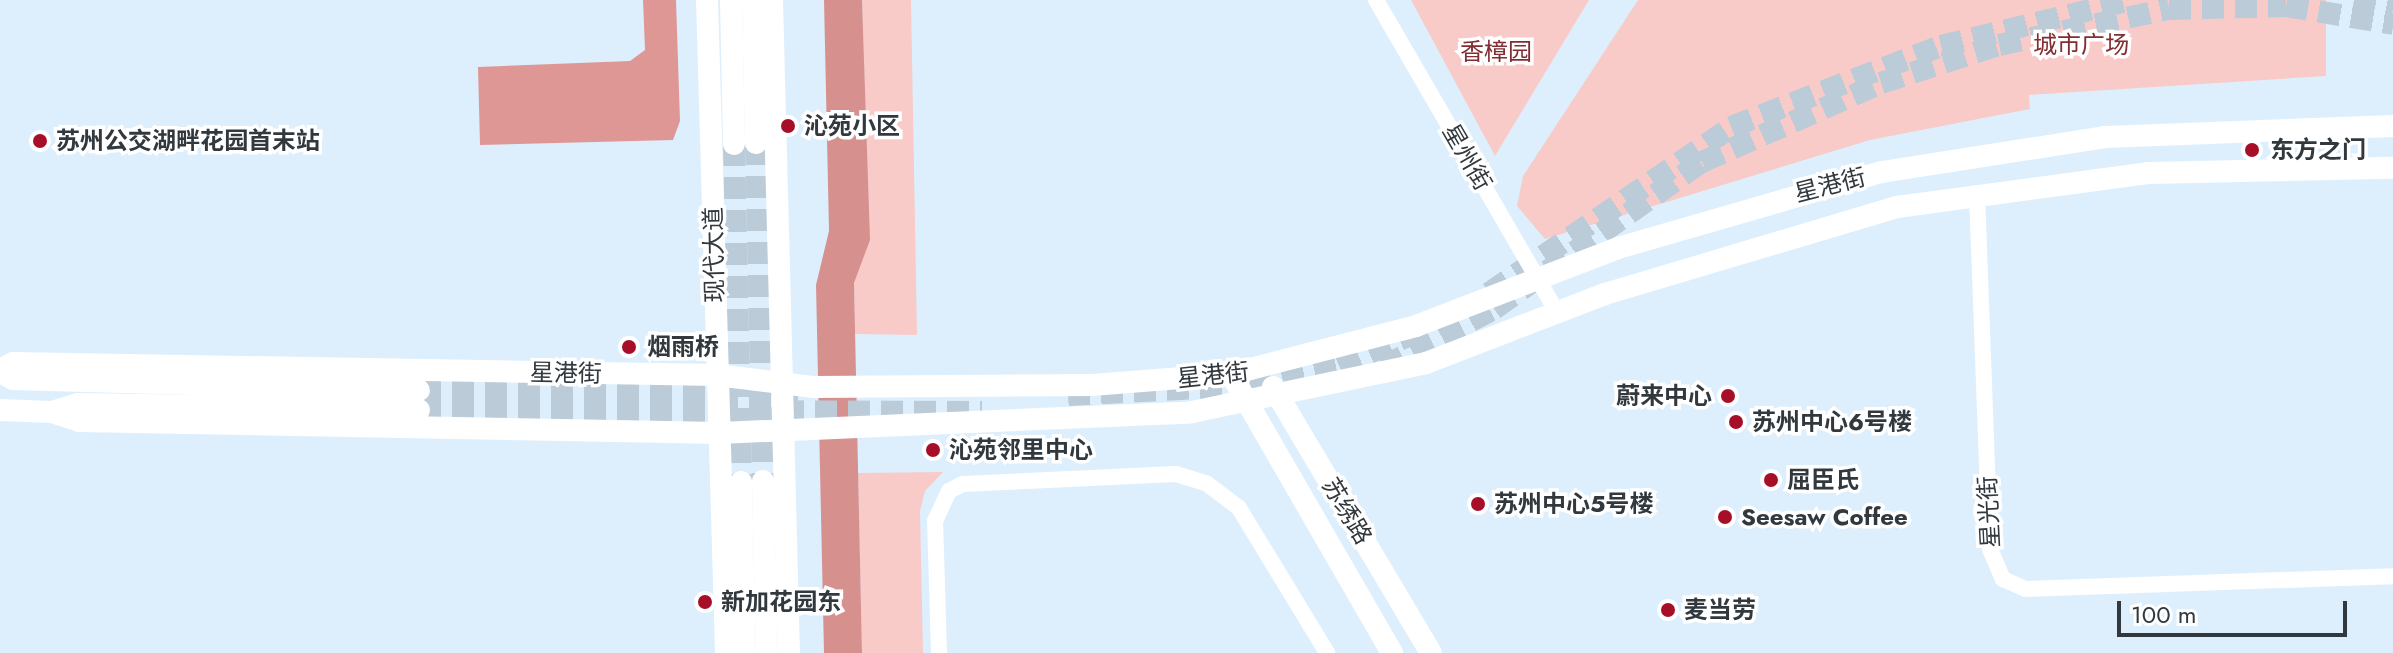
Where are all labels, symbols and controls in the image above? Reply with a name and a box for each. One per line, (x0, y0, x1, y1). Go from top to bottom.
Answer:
park label: 城市广场 (2033, 31, 2129, 59)
park label: 香樟园 (1460, 38, 1532, 66)
place label: 沁苑小区 (804, 112, 900, 140)
marker: 沁苑小区 (779, 117, 797, 135)
street label: 星州街 (1437, 119, 1497, 195)
place label: 苏州公交湖畔花园首末站 (56, 127, 320, 155)
marker: 苏州公交湖畔花园首末站 (31, 132, 49, 150)
place label: 东方之门 (2270, 136, 2366, 164)
marker: 东方之门 (2241, 139, 2263, 161)
street label: 星港街 (1792, 162, 1868, 208)
street label: 现代大道 (699, 207, 729, 303)
place label: 烟雨桥 (647, 333, 719, 361)
marker: 烟雨桥 (618, 336, 640, 358)
street label: 星港街 (1176, 357, 1250, 393)
street label: 星港街 (530, 358, 602, 388)
place label: 蔚来中心 (1616, 382, 1712, 410)
marker: 蔚来中心 (1719, 387, 1737, 405)
place label: 苏州中心6号楼 (1752, 408, 1912, 436)
marker: 苏州中心6号楼 (1727, 413, 1745, 431)
place label: 沁苑邻里中心 (949, 436, 1093, 464)
marker: 沁苑邻里中心 (924, 441, 942, 459)
place label: 屈臣氏 (1787, 466, 1859, 494)
marker: 屈臣氏 (1762, 471, 1780, 489)
street label: 苏绣路 (1316, 473, 1378, 549)
street label: 星光街 (1973, 475, 2005, 549)
place label: 苏州中心5号楼 (1494, 490, 1653, 518)
marker: 苏州中心5号楼 (1469, 495, 1487, 513)
place label: Seesaw Coffee (1741, 503, 1908, 531)
marker: Seesaw Coffee (1716, 508, 1734, 526)
scale bar (2121, 585, 2351, 635)
place label: 新加花园东 (721, 588, 841, 616)
marker: 新加花园东 (696, 593, 714, 611)
place label: 麦当劳 (1684, 596, 1756, 624)
text: 100 m (2131, 597, 2197, 632)
marker: 麦当劳 (1659, 601, 1677, 619)

